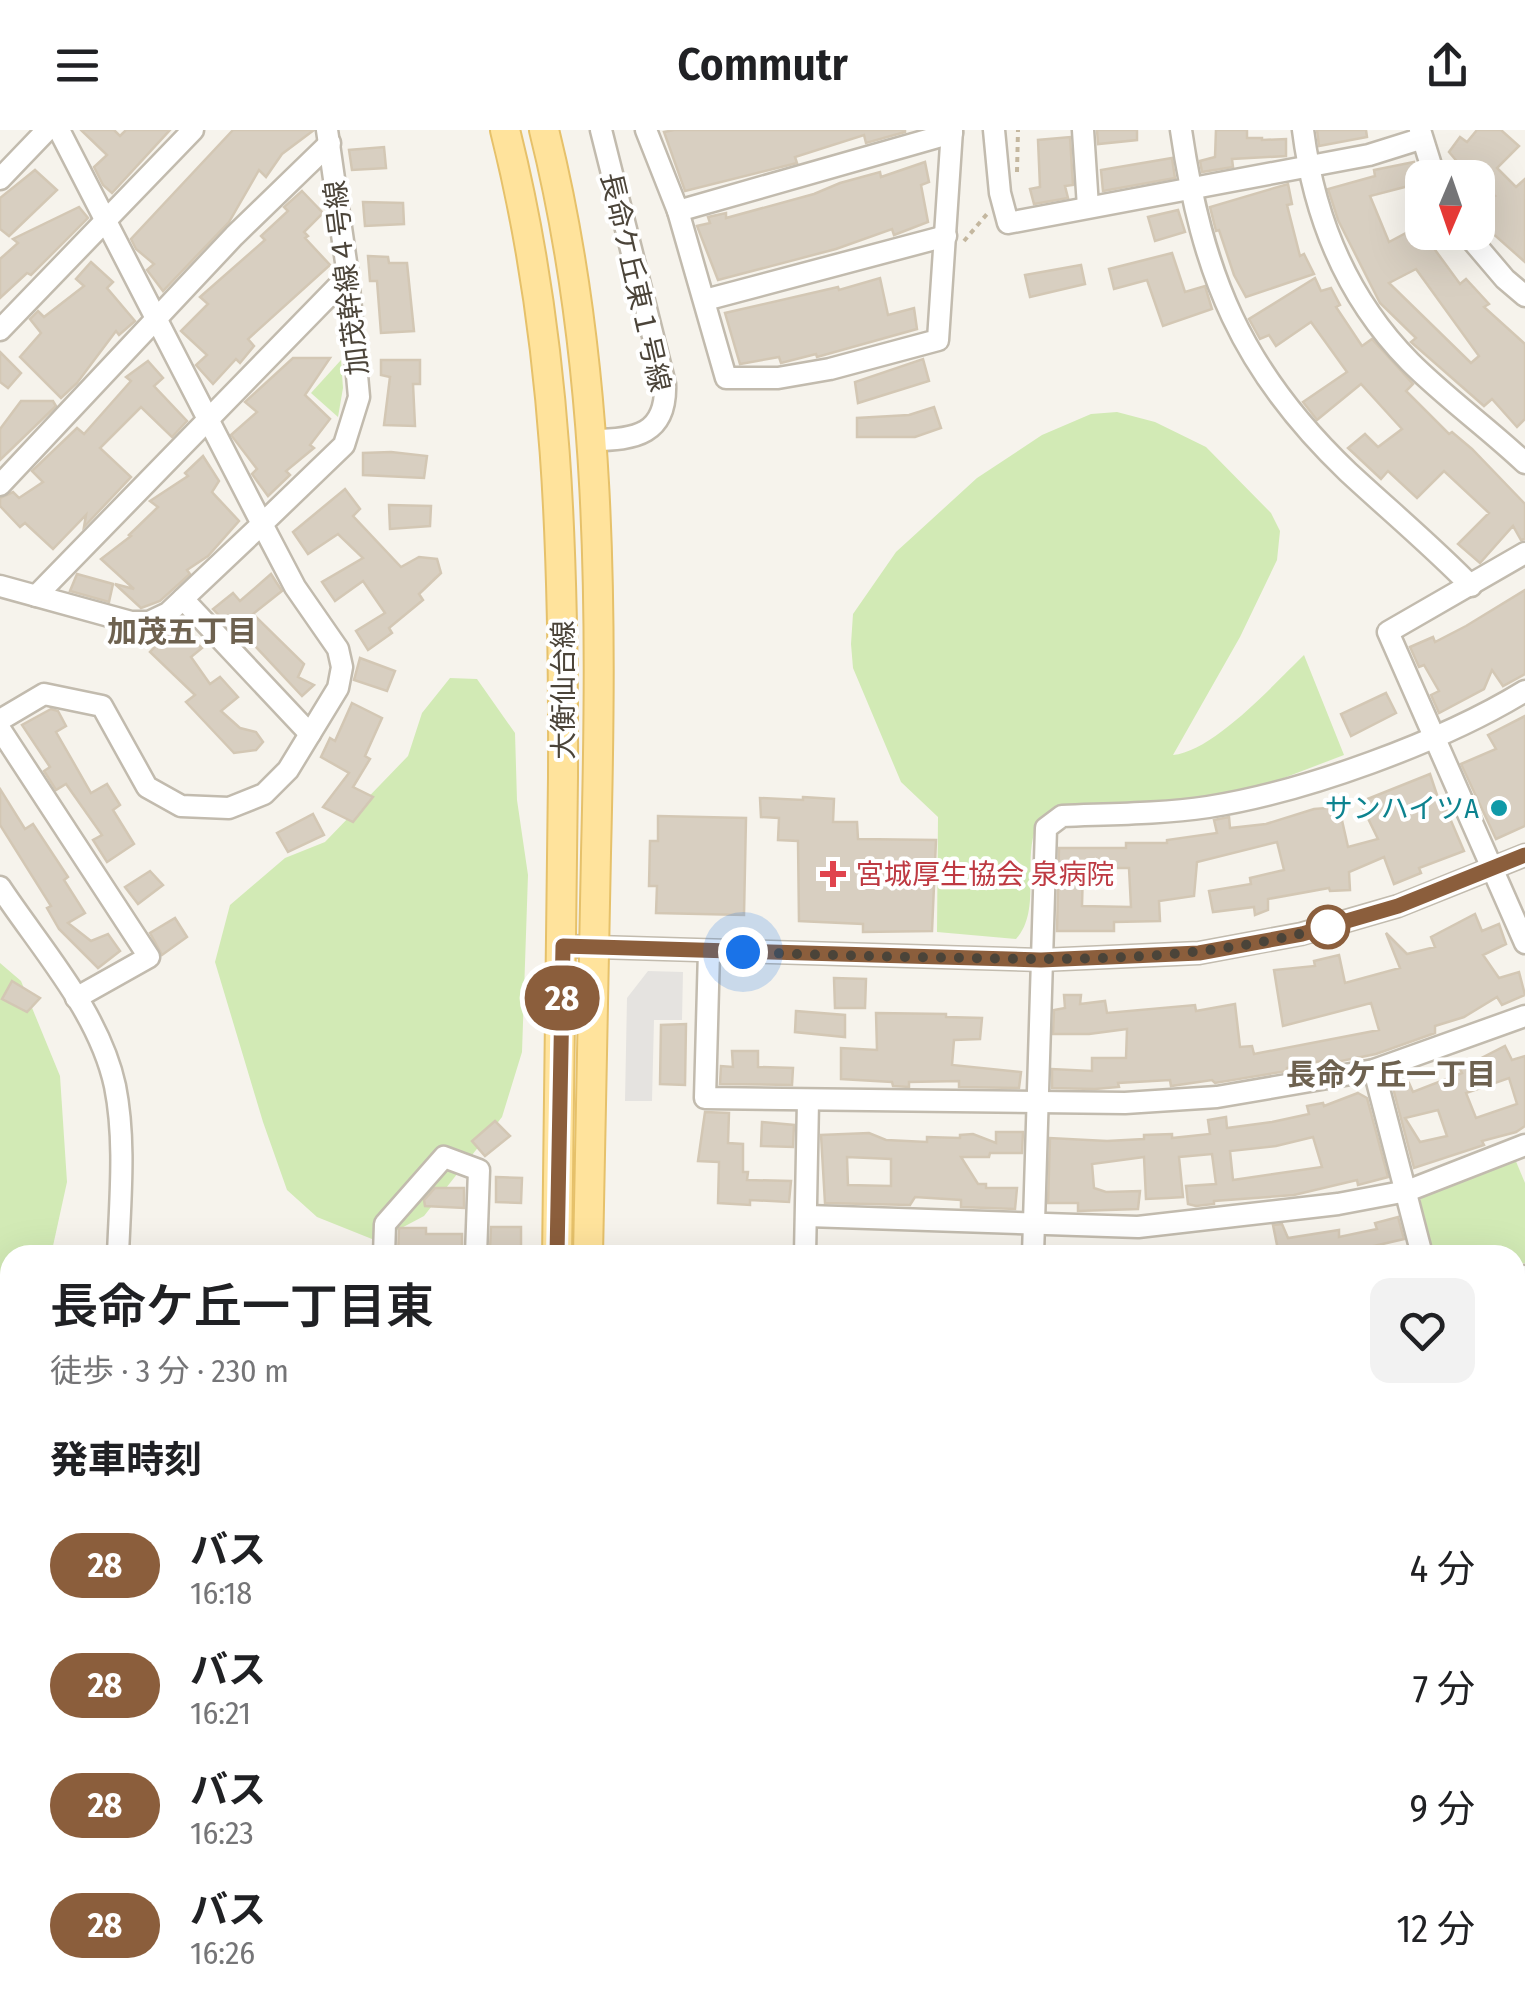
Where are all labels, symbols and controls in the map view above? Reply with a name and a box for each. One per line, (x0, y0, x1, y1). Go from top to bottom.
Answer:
icon: menu (50, 38, 105, 93)
text: Commutr (677, 38, 848, 92)
icon: share (1420, 38, 1475, 93)
north arrow (1405, 160, 1495, 250)
map controls (1405, 160, 1495, 250)
street label: 長命ケ丘東１号線 (594, 169, 677, 395)
street label: 加茂幹線４号線 (318, 179, 375, 377)
district label: 加茂五丁目 (107, 614, 257, 650)
street label: 大衡仙台線 (547, 620, 580, 760)
place label: サンハイツA (1325, 792, 1479, 825)
marker: サンハイツA (1488, 797, 1510, 819)
place label: 宮城厚生協会 泉病院 (856, 858, 1115, 891)
marker: 宮城厚生協会 泉病院 (820, 861, 846, 887)
unlabelled marker (1307, 906, 1349, 948)
your location (718, 927, 768, 977)
line badge: 28 (517, 966, 607, 1030)
text: 28 (545, 977, 579, 1019)
district label: 長命ケ丘一丁目 (1286, 1057, 1496, 1093)
text: 長命ケ丘一丁目東 (50, 1278, 434, 1336)
button: heart (1370, 1278, 1475, 1383)
text: 徒歩 · 3 分 · 230 m (50, 1352, 289, 1390)
text: 発車時刻 (50, 1437, 202, 1483)
text: バス (190, 1527, 266, 1573)
text: 28 (88, 1544, 122, 1586)
text: 4 分 (1410, 1546, 1475, 1592)
text: 16:18 (190, 1574, 252, 1612)
text: バス (190, 1647, 266, 1693)
text: 28 (88, 1664, 122, 1706)
text: 7 分 (1413, 1666, 1475, 1712)
text: 16:21 (190, 1694, 251, 1732)
text: バス (190, 1767, 266, 1813)
text: 28 (88, 1784, 122, 1826)
text: 9 分 (1410, 1786, 1475, 1832)
text: 16:23 (190, 1814, 254, 1852)
text: バス (190, 1887, 266, 1933)
text: 28 (88, 1904, 122, 1946)
text: 12 分 (1396, 1906, 1475, 1952)
text: 16:26 (190, 1934, 255, 1972)

